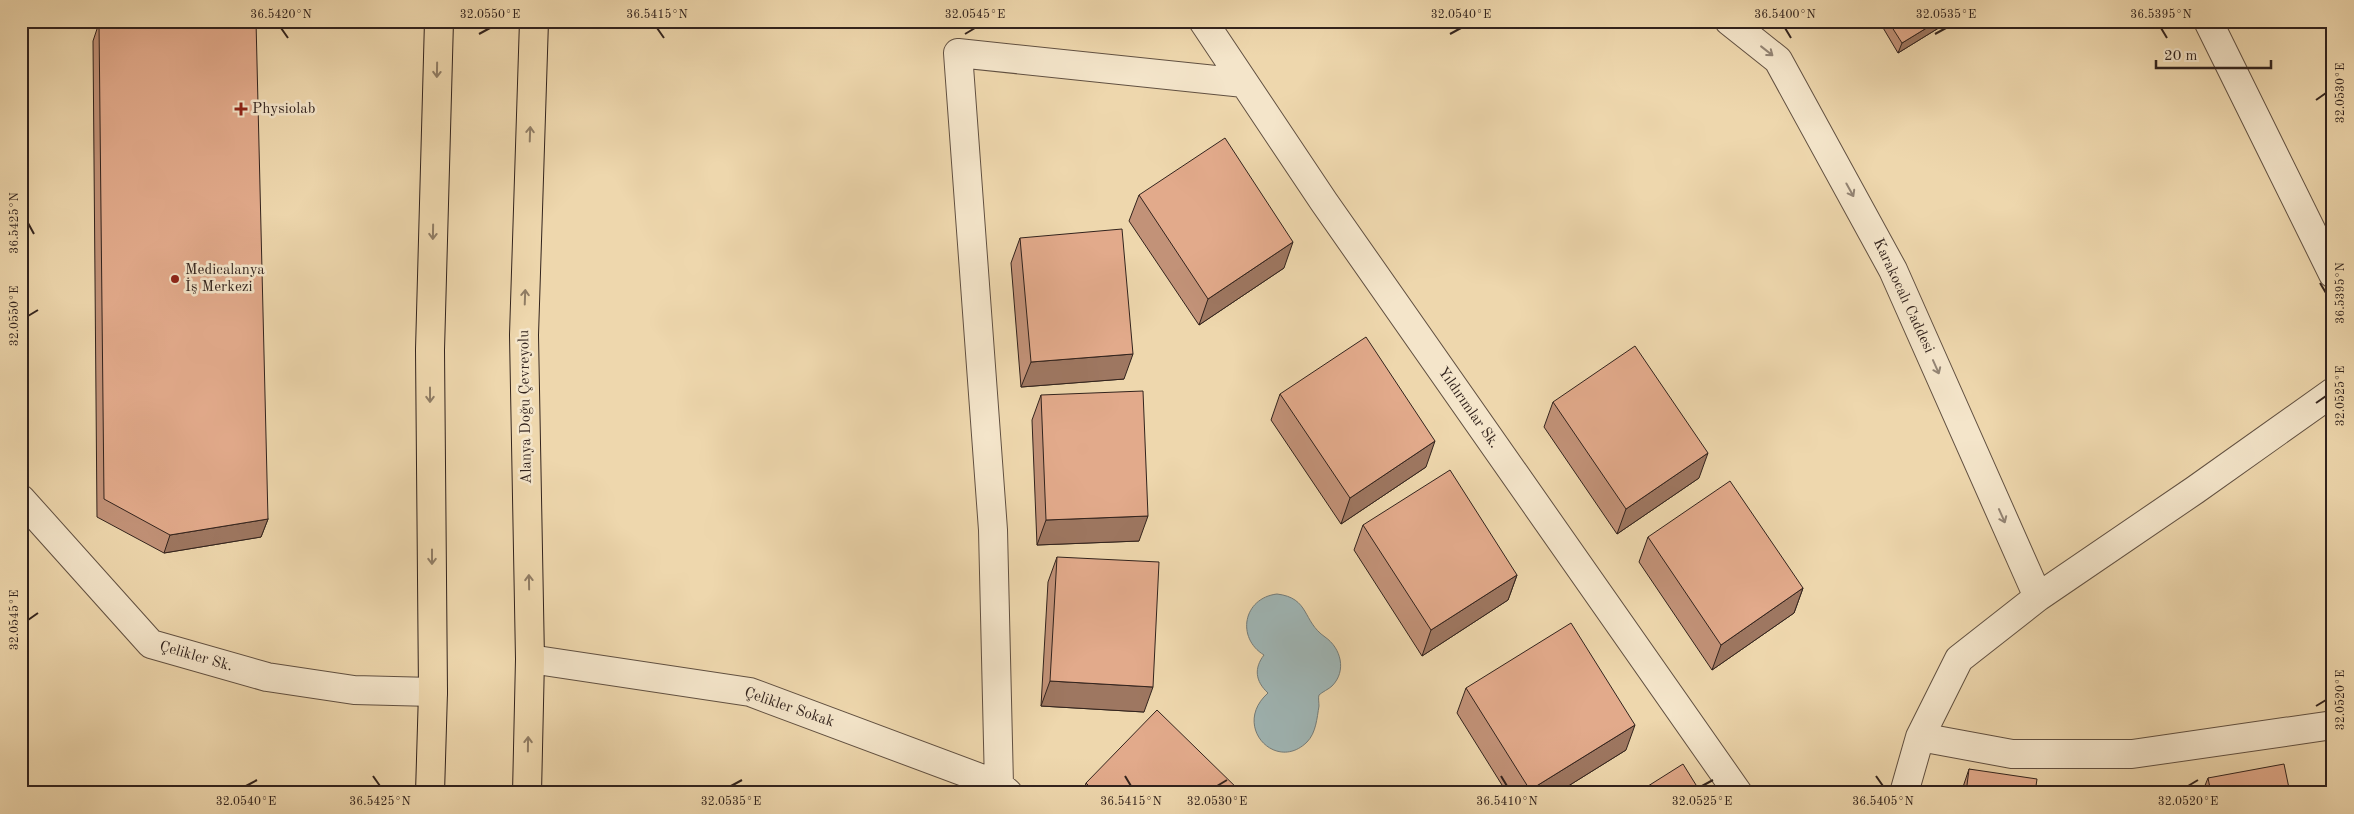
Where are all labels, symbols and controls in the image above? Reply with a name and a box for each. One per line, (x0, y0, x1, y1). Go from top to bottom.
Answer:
text: 36.5420°N (250, 8, 312, 21)
text: 32.0550°E (460, 8, 520, 21)
text: 36.5415°N (626, 8, 688, 21)
text: 32.0545°E (945, 8, 1005, 21)
text: 32.0540°E (1431, 8, 1491, 21)
text: 36.5400°N (1754, 8, 1816, 21)
text: 32.0535°E (1916, 8, 1976, 21)
text: 36.5395°N (2130, 8, 2192, 21)
scale bar (2156, 38, 2272, 70)
one-way arrow (1760, 46, 1773, 57)
text: 20 m (2164, 49, 2198, 64)
one-way arrow (432, 62, 442, 78)
text: 32.0530°E (2334, 63, 2347, 123)
marker: Physiolab (234, 102, 248, 116)
place label: Physiolab (252, 102, 315, 117)
one-way arrow (525, 126, 535, 142)
one-way arrow (1845, 183, 1855, 197)
text: 36.5425°N (8, 192, 21, 254)
one-way arrow (428, 224, 438, 240)
street label: Karakocalı Caddesi (1870, 236, 1936, 356)
text: 36.5395°N (2334, 262, 2347, 324)
place label: Medicalanya İş Merkezi (185, 263, 265, 295)
marker: Medicalanya İş Merkezi (169, 273, 181, 285)
text: 32.0550°E (8, 286, 21, 346)
one-way arrow (521, 289, 530, 305)
street label: Alanya Doğu Çevreyolu (517, 330, 535, 484)
one-way arrow (1932, 359, 1942, 374)
street label: Yıldırımlar Sk. (1435, 365, 1501, 451)
text: 32.0525°E (2334, 366, 2347, 426)
one-way arrow (425, 386, 435, 403)
one-way arrow (1997, 508, 2007, 523)
one-way arrow (427, 549, 437, 565)
one-way arrow (524, 574, 533, 590)
text: 32.0545°E (8, 590, 21, 650)
street label: Çelikler Sk. (158, 639, 234, 675)
text: 32.0520°E (2334, 670, 2347, 730)
street label: Çelikler Sokak (742, 686, 836, 730)
one-way arrow (523, 736, 533, 752)
text: 32.0540°E (216, 795, 276, 808)
text: 36.5425°N (349, 795, 411, 808)
text: 32.0535°E (701, 795, 761, 808)
text: 36.5415°N (1100, 795, 1162, 808)
text: 32.0530°E (1187, 795, 1247, 808)
text: 36.5410°N (1476, 795, 1538, 808)
text: 32.0525°E (1672, 795, 1732, 808)
text: 36.5405°N (1852, 795, 1914, 808)
text: 32.0520°E (2158, 795, 2218, 808)

